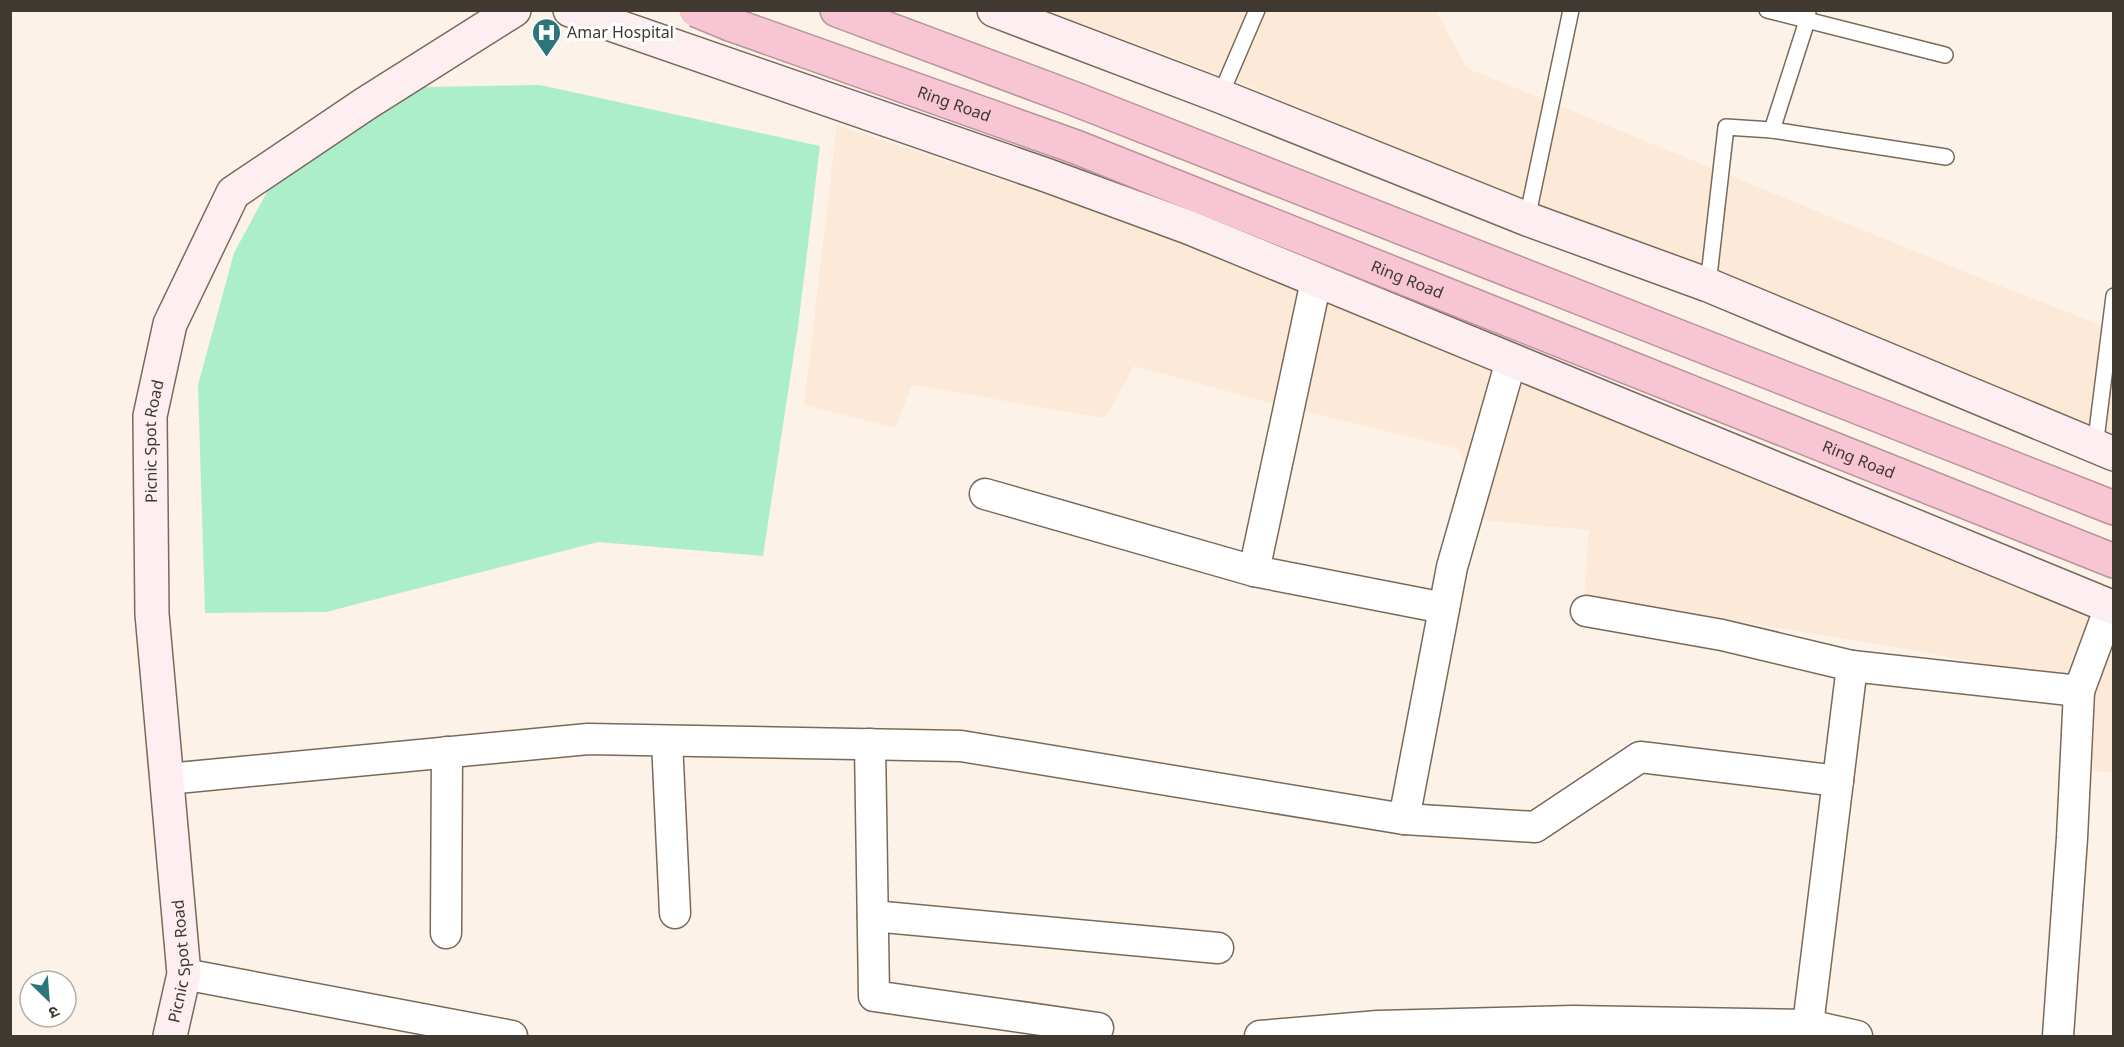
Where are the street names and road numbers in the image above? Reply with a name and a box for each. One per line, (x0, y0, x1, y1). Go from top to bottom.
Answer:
street label: Ring Road (915, 81, 994, 127)
street label: Ring Road (1368, 255, 1447, 304)
street label: Picnic Spot Road (139, 377, 169, 503)
street label: Ring Road (1819, 435, 1898, 484)
street label: Picnic Spot Road (162, 899, 195, 1025)

